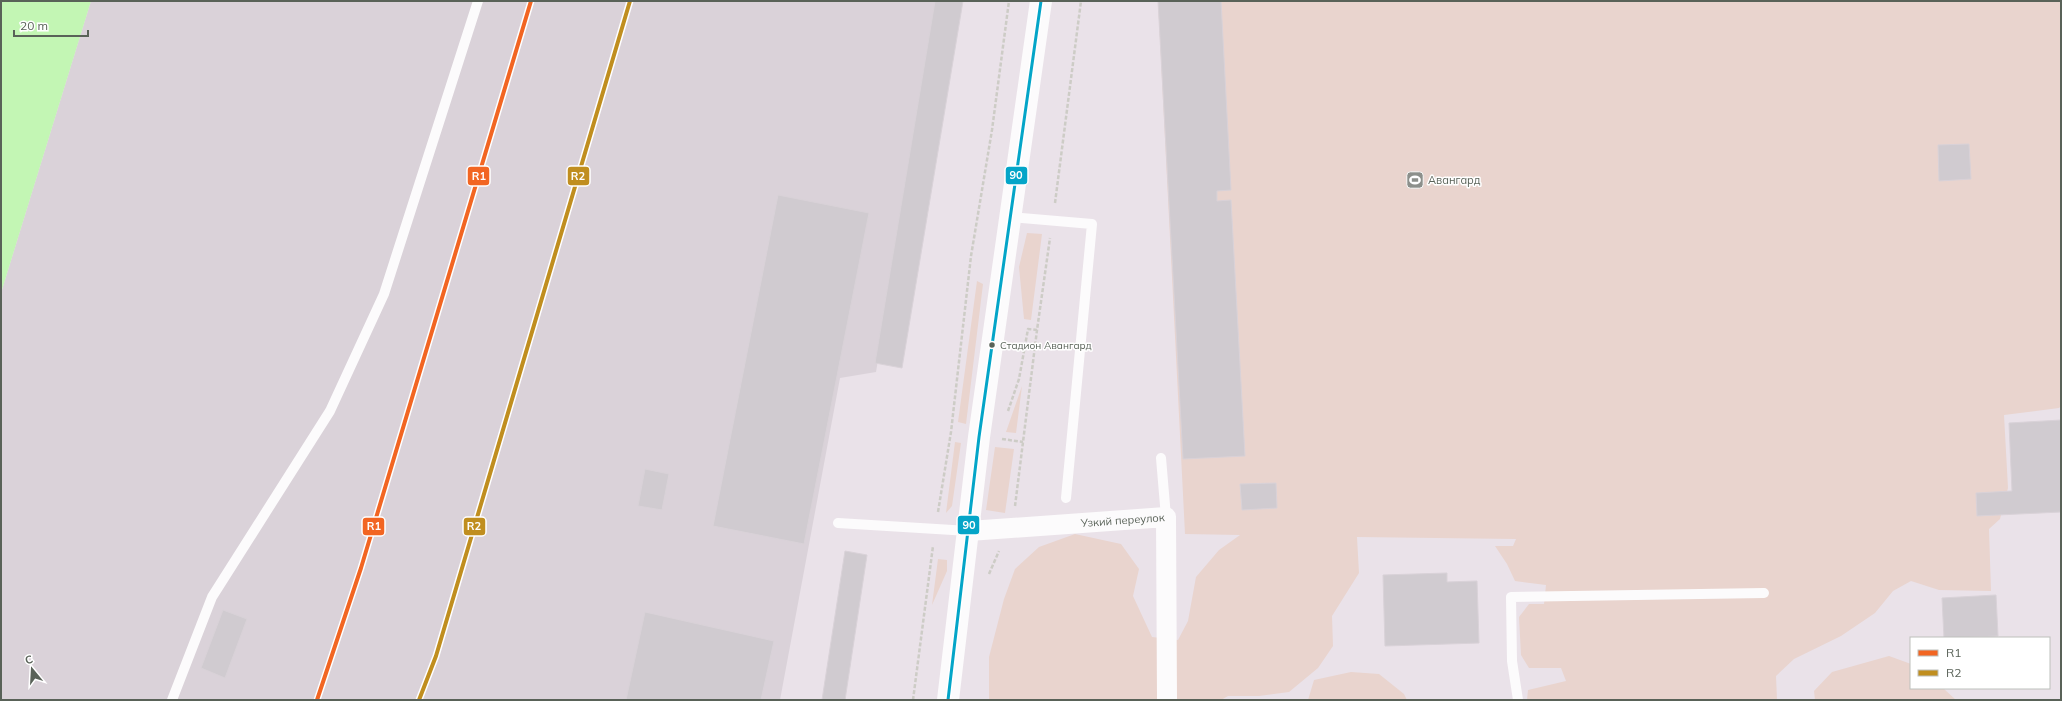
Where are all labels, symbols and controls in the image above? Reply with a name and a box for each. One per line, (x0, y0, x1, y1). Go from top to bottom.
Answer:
scale bar (14, 12, 88, 38)
text: 20 m (20, 18, 48, 33)
line badge: R1 (467, 166, 490, 186)
line badge: R2 (567, 166, 590, 186)
line badge: 90 (1005, 166, 1028, 185)
text: 90 (1009, 168, 1023, 182)
text: R1 (472, 169, 487, 183)
text: R2 (571, 169, 586, 183)
sports icon: Авангард (1405, 170, 1425, 190)
place label: Авангард (1428, 173, 1481, 187)
place label: Стадион Авангард (1000, 339, 1092, 352)
marker: Стадион Авангард (987, 340, 997, 350)
street label: Узкий переулок (1079, 510, 1165, 530)
line badge: 90 (957, 515, 980, 535)
line badge: R1 (362, 517, 385, 536)
line badge: R2 (463, 517, 486, 536)
text: 90 (962, 518, 976, 532)
text: R1 (367, 519, 382, 533)
text: R2 (467, 519, 482, 533)
legend (1910, 637, 2050, 689)
text: R1 (1946, 645, 1962, 660)
north arrow (12, 649, 52, 689)
text: С (23, 652, 35, 667)
text: R2 (1946, 665, 1962, 680)

